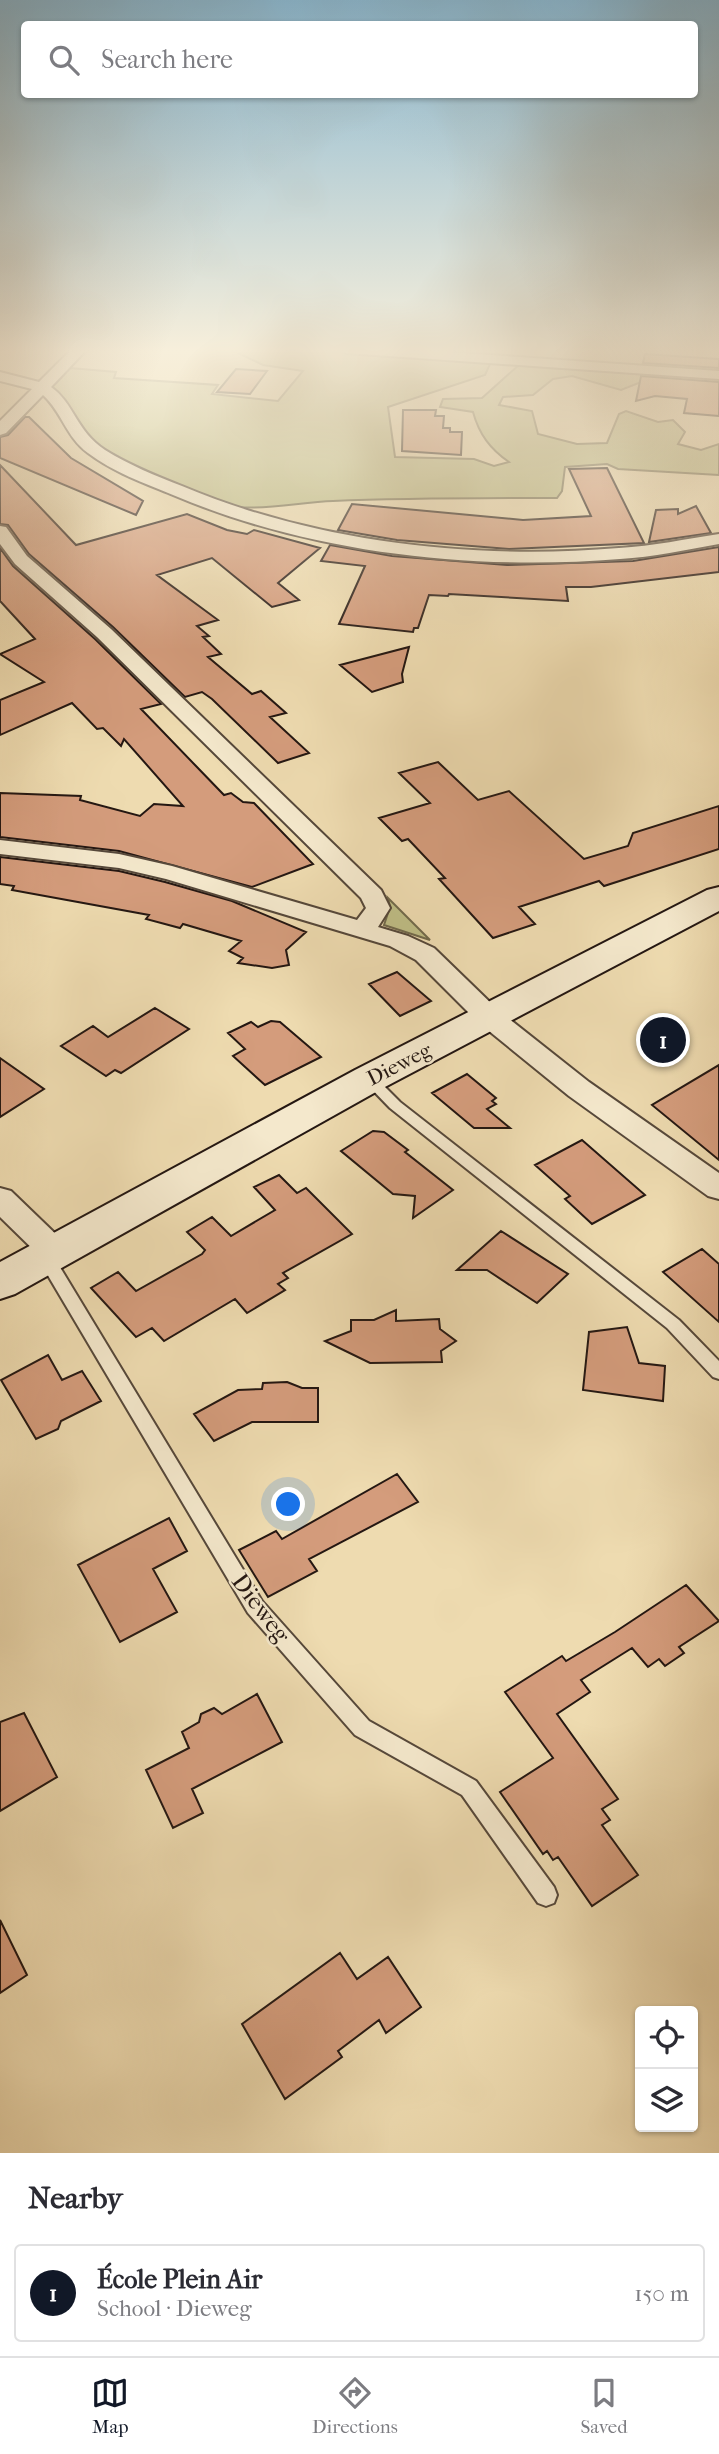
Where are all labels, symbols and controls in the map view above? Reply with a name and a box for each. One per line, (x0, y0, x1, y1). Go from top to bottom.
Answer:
search box (21, 21, 698, 98)
icon: search (45, 41, 83, 79)
text: Search here (101, 44, 233, 75)
pin: 1 (640, 1014, 686, 1066)
street label: Dieweg (363, 1037, 436, 1090)
your location (271, 1487, 305, 1521)
street label: Dieweg (226, 1568, 297, 1649)
map controls (635, 2006, 698, 2132)
button: locate (635, 2006, 698, 2069)
button: layers (635, 2069, 698, 2132)
text: Nearby (28, 2181, 123, 2216)
text: École Plein Air (97, 2264, 262, 2295)
text: 1 (49, 2280, 57, 2307)
text: 150 m (634, 2280, 689, 2307)
text: School · Dieweg (97, 2295, 251, 2322)
tab: Map (91, 2374, 129, 2438)
tab: Directions (312, 2374, 398, 2438)
tab: Saved (580, 2374, 628, 2438)

